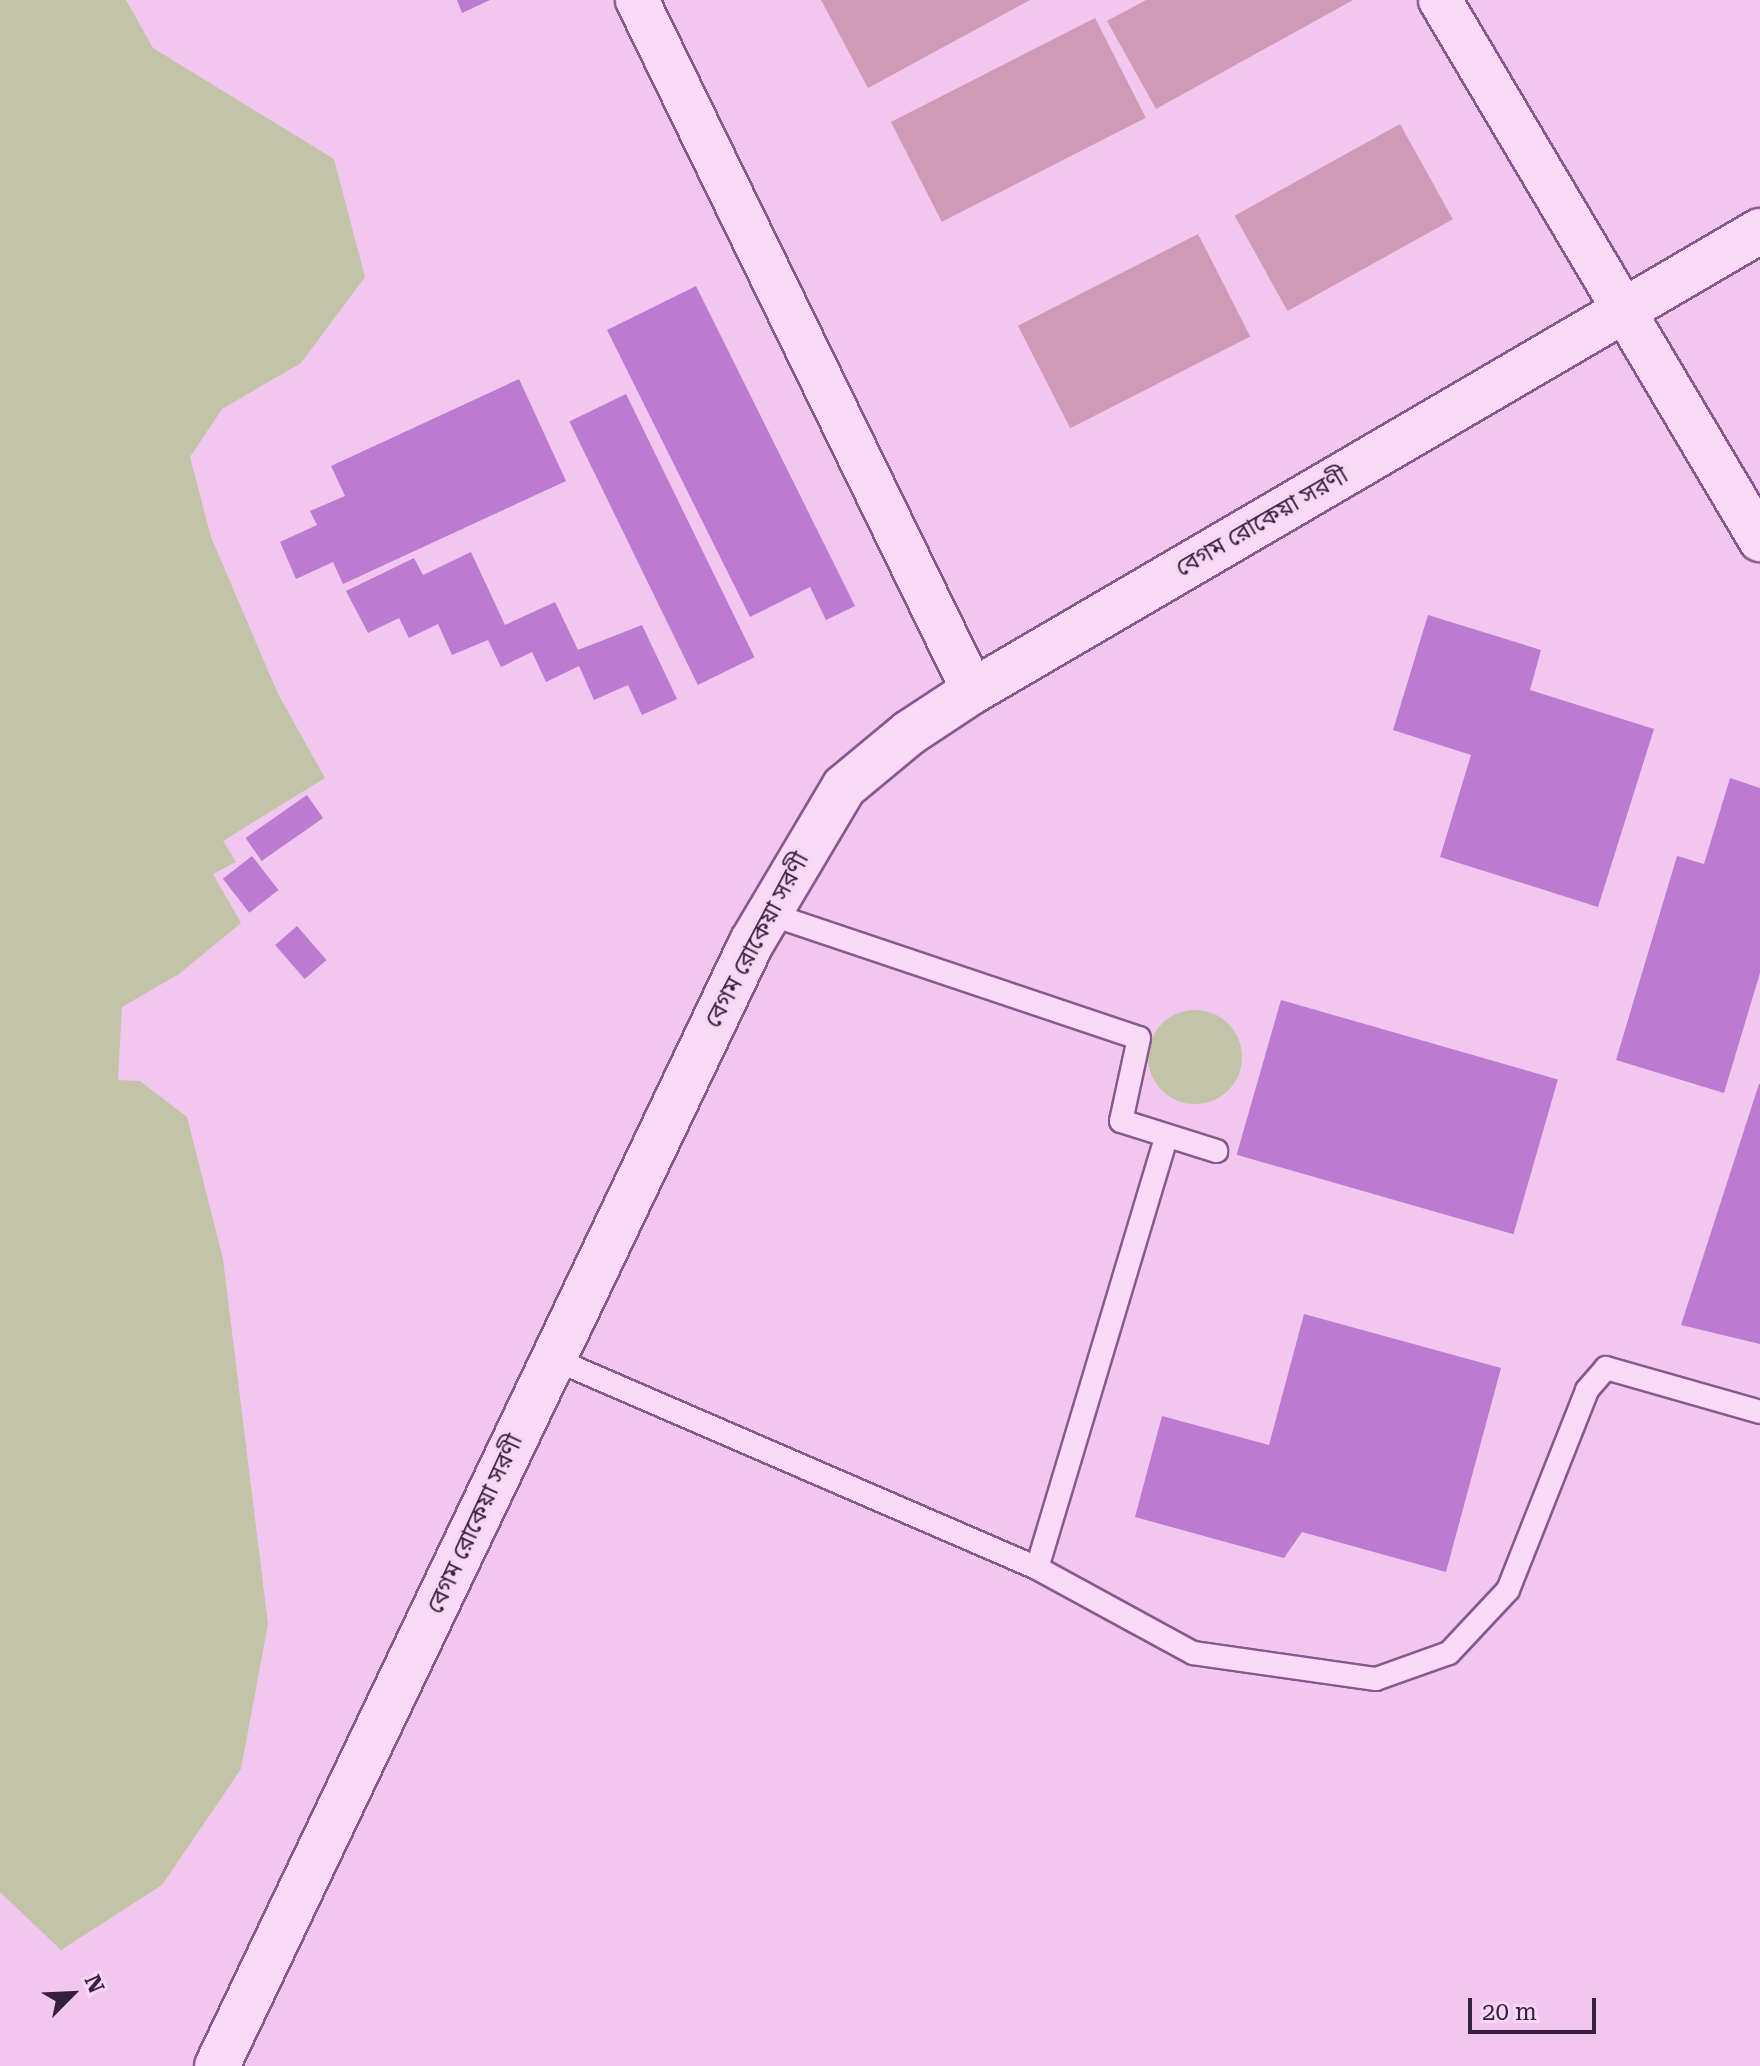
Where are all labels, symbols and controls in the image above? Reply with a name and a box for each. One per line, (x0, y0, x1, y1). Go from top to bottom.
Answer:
street label: বেগম রোকেয়া সরণী (1171, 461, 1353, 583)
street label: বেগম রোকেয়া সরণী (699, 847, 815, 1033)
street label: বেগম রোকেয়া সরণী (421, 1430, 529, 1618)
north arrow (32, 1954, 112, 2034)
text: N (80, 1971, 109, 1997)
scale bar (1472, 1982, 1600, 2032)
text: 20 m (1482, 1998, 1537, 2026)

